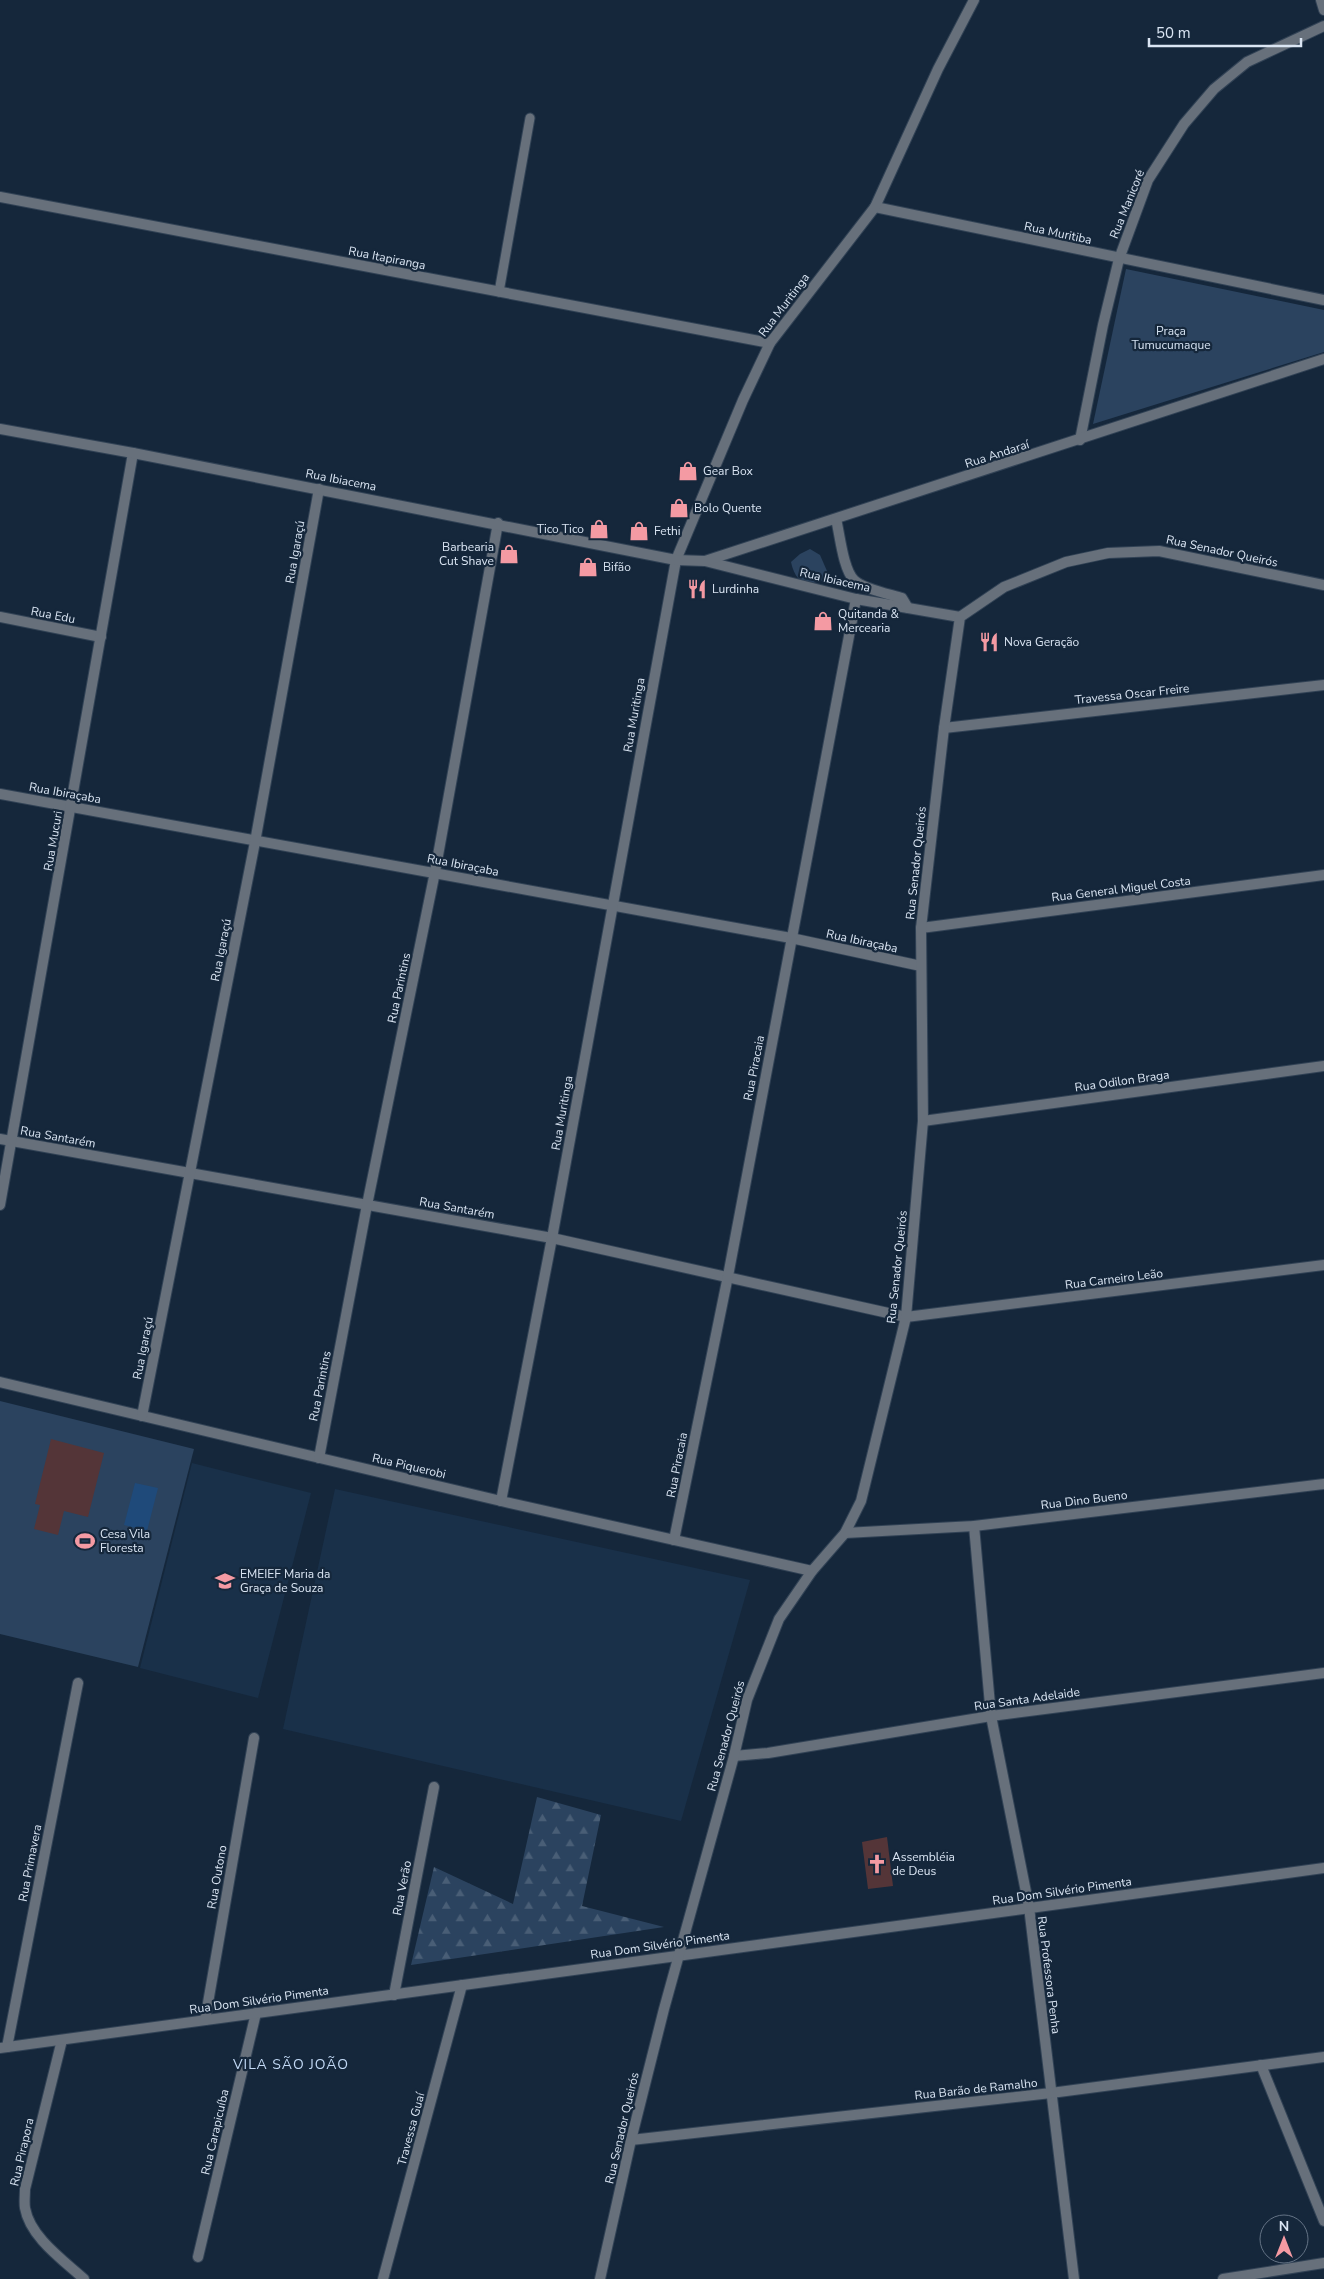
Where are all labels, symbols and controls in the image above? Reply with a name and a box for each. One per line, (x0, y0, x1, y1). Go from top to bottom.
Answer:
scale bar (1149, 15, 1302, 47)
text: 50 m (1156, 23, 1191, 43)
street label: Rua Manicoré (1106, 167, 1148, 241)
street label: Rua Muritiba (1023, 218, 1093, 248)
street label: Rua Itapiranga (347, 243, 427, 273)
street label: Rua Muritinga (755, 270, 813, 340)
park label: Praça Tumucumaque (1131, 323, 1211, 353)
street label: Rua Andaraí (963, 436, 1032, 472)
shop icon: Gear Box (677, 460, 699, 482)
place label: Gear Box (703, 463, 753, 479)
street label: Rua Ibiacema (304, 465, 378, 495)
shop icon: Bolo Quente (668, 497, 690, 519)
place label: Bolo Quente (694, 500, 762, 516)
shop icon: Tico Tico (588, 518, 610, 540)
street label: Rua Igaraçú (282, 519, 308, 585)
shop icon: Fethi (628, 520, 650, 542)
place label: Tico Tico (537, 521, 584, 537)
place label: Fethi (654, 523, 681, 539)
street label: Rua Senador Queirós (1165, 531, 1280, 571)
place label: Barbearia Cut Shave (439, 539, 494, 569)
shop icon: Barbearia Cut Shave (498, 543, 520, 565)
shop icon: Bifão (577, 556, 599, 578)
place label: Bifão (603, 559, 631, 575)
street label: Rua Ibiacema (798, 564, 872, 596)
restaurant icon: Lurdinha (686, 578, 708, 600)
place label: Lurdinha (712, 581, 759, 597)
street label: Rua Edu (29, 603, 77, 627)
place label: Quitanda & Mercearia (838, 606, 900, 636)
shop icon: Quitanda & Mercearia (812, 610, 834, 632)
restaurant icon: Nova Geração (978, 631, 1000, 653)
place label: Nova Geração (1004, 634, 1080, 650)
street label: Rua Muritinga (620, 676, 648, 754)
street label: Travessa Oscar Freire (1074, 680, 1190, 708)
street label: Rua Ibiraçaba (28, 779, 102, 807)
street label: Rua Senador Queirós (902, 805, 930, 921)
street label: Rua Mucuri (40, 810, 66, 872)
street label: Rua Ibiraçaba (426, 850, 500, 880)
street label: Rua General Miguel Costa (1050, 873, 1192, 905)
street label: Rua Igaraçú (207, 917, 235, 983)
street label: Rua Ibiraçaba (825, 926, 899, 956)
street label: Rua Parintins (384, 951, 414, 1025)
street label: Rua Piracaia (740, 1034, 768, 1102)
street label: Rua Odilon Braga (1074, 1066, 1170, 1096)
street label: Rua Muritinga (548, 1074, 576, 1152)
street label: Rua Santarém (19, 1123, 97, 1151)
street label: Rua Santarém (418, 1194, 496, 1222)
street label: Rua Senador Queirós (883, 1209, 911, 1325)
street label: Rua Carneiro Leão (1064, 1265, 1164, 1293)
street label: Rua Igaraçú (129, 1315, 157, 1381)
street label: Rua Parintins (305, 1349, 335, 1423)
street label: Rua Piracaia (663, 1431, 691, 1499)
street label: Rua Piquerobi (370, 1450, 448, 1482)
street label: Rua Dino Bueno (1040, 1487, 1129, 1513)
place label: Cesa Vila Floresta (100, 1526, 150, 1556)
sports icon: Cesa Vila Floresta (74, 1530, 96, 1552)
place label: EMEIEF Maria da Graça de Souza (240, 1566, 330, 1596)
school or university icon: EMEIEF Maria da Graça de Souza (214, 1570, 236, 1592)
street label: Rua Senador Queirós (704, 1679, 749, 1793)
street label: Rua Santa Adelaide (973, 1684, 1081, 1714)
street label: Rua Primavera (15, 1823, 45, 1903)
street label: Rua Outono (204, 1844, 231, 1910)
place label: Assembléia de Deus (892, 1849, 955, 1879)
church icon: Assembléia de Deus (866, 1853, 888, 1875)
street label: Rua Verão (389, 1859, 415, 1917)
street label: Rua Dom Silvério Pimenta (991, 1873, 1133, 1909)
street label: Rua Professora Penha (1034, 1915, 1064, 2035)
street label: Rua Dom Silvério Pimenta (589, 1927, 731, 1963)
street label: Rua Dom Silvério Pimenta (188, 1982, 330, 2018)
district label: VILA SÃO JOÃO (232, 2055, 349, 2074)
street label: Rua Senador Queirós (601, 2070, 643, 2185)
street label: Rua Barão de Ramalho (914, 2075, 1039, 2103)
street label: Rua Carapicuíba (197, 2088, 233, 2176)
street label: Travessa Guaí (394, 2090, 429, 2167)
street label: Rua Pirapora (6, 2116, 38, 2188)
north arrow (1259, 2214, 1309, 2264)
text: N (1279, 2217, 1289, 2236)

